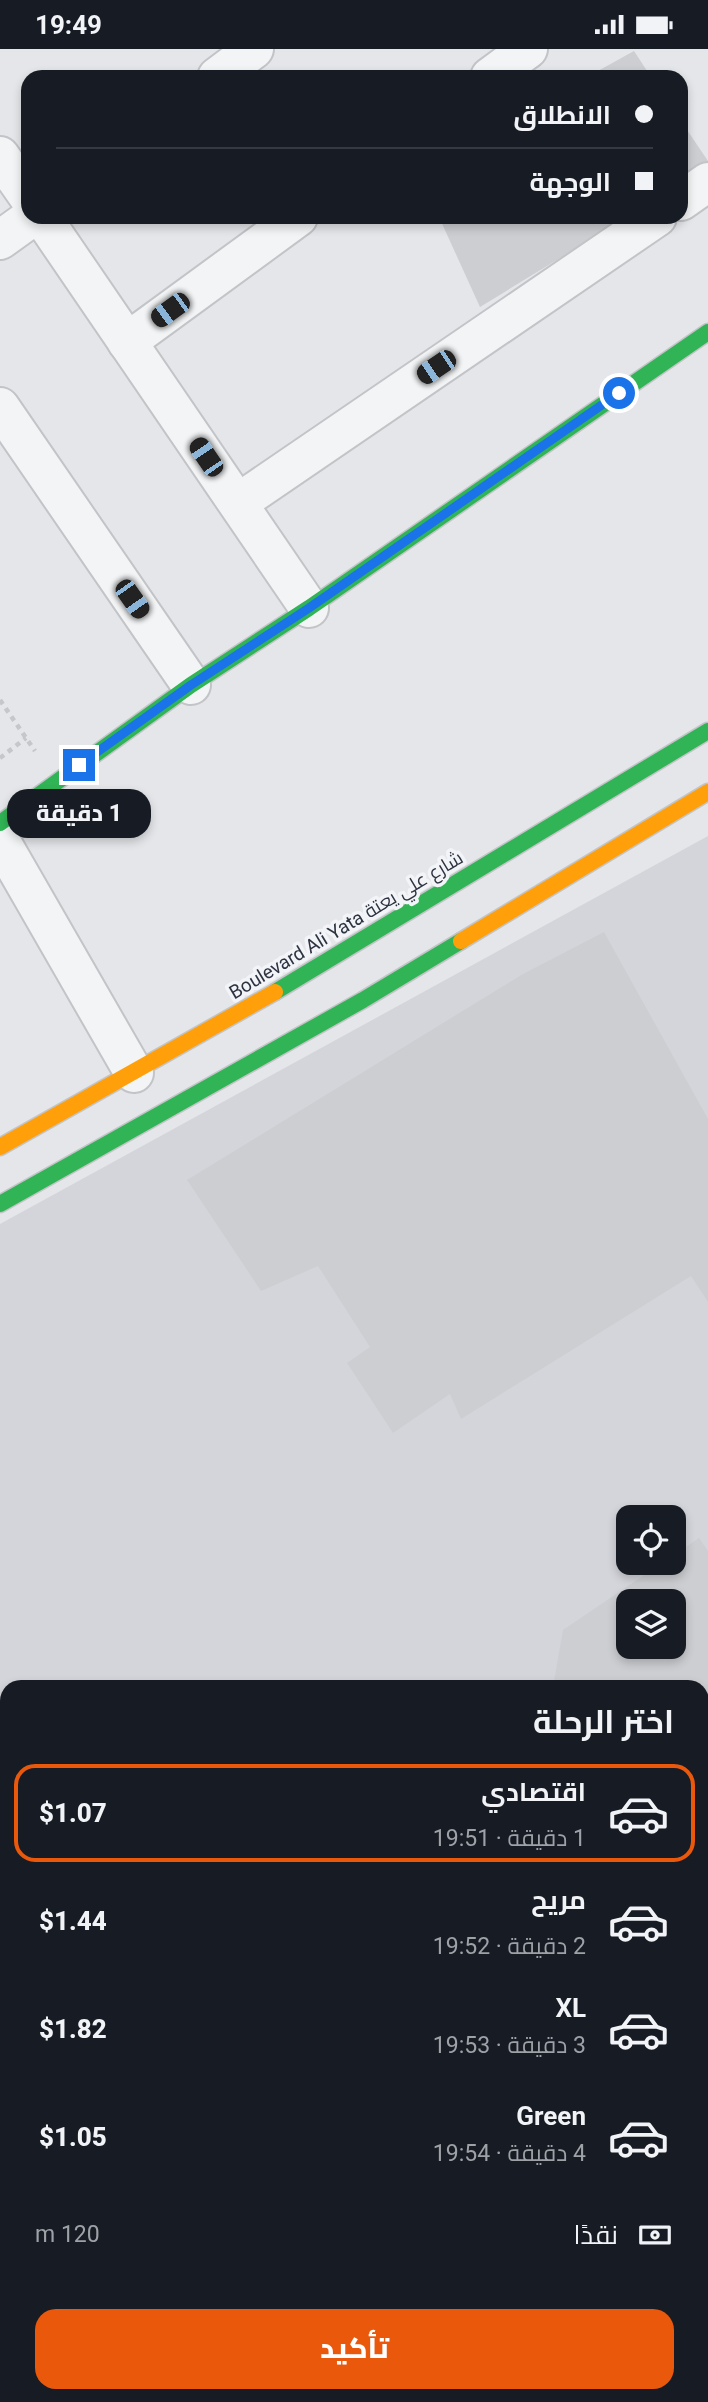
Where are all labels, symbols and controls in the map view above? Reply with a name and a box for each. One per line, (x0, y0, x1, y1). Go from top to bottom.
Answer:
text: 19:49 (35, 10, 102, 40)
text: الانطلاق (513, 100, 611, 130)
text: الوجهة (530, 167, 611, 197)
car (147, 289, 194, 331)
car (413, 347, 460, 387)
route start (603, 377, 635, 409)
car (186, 434, 227, 480)
car (112, 576, 153, 622)
route end (63, 749, 95, 781)
callout: 1 دقيقة (7, 789, 151, 839)
text: 1 دقيقة (36, 800, 122, 827)
street label: Boulevard Ali Yata شارع علي يعتة (225, 846, 469, 1007)
map controls (616, 1505, 686, 1659)
button: locate (616, 1505, 686, 1575)
button: layers (616, 1589, 686, 1659)
text: اختر الرحلة (533, 1703, 674, 1741)
text: اقتصادي (481, 1777, 586, 1807)
icon: car (607, 1782, 670, 1845)
text: $1.07 (39, 1798, 107, 1828)
text: 1 دقيقة · 19:51 (433, 1825, 586, 1852)
text: مريح (531, 1885, 586, 1915)
icon: car (607, 1890, 670, 1953)
text: $1.44 (39, 1906, 107, 1936)
text: 2 دقيقة · 19:52 (433, 1933, 586, 1960)
text: XL (555, 1993, 586, 2023)
icon: car (607, 1998, 670, 2061)
text: $1.82 (39, 2014, 107, 2044)
text: 3 دقيقة · 19:53 (433, 2032, 586, 2059)
text: Green (516, 2101, 586, 2131)
icon: car (607, 2106, 670, 2169)
text: $1.05 (39, 2122, 107, 2152)
text: 4 دقيقة · 19:54 (433, 2140, 586, 2167)
icon: cash (636, 2216, 674, 2254)
text: نقدًا (574, 2220, 618, 2250)
text: 120 m (35, 2221, 100, 2248)
button: تأكيد (35, 2309, 674, 2389)

